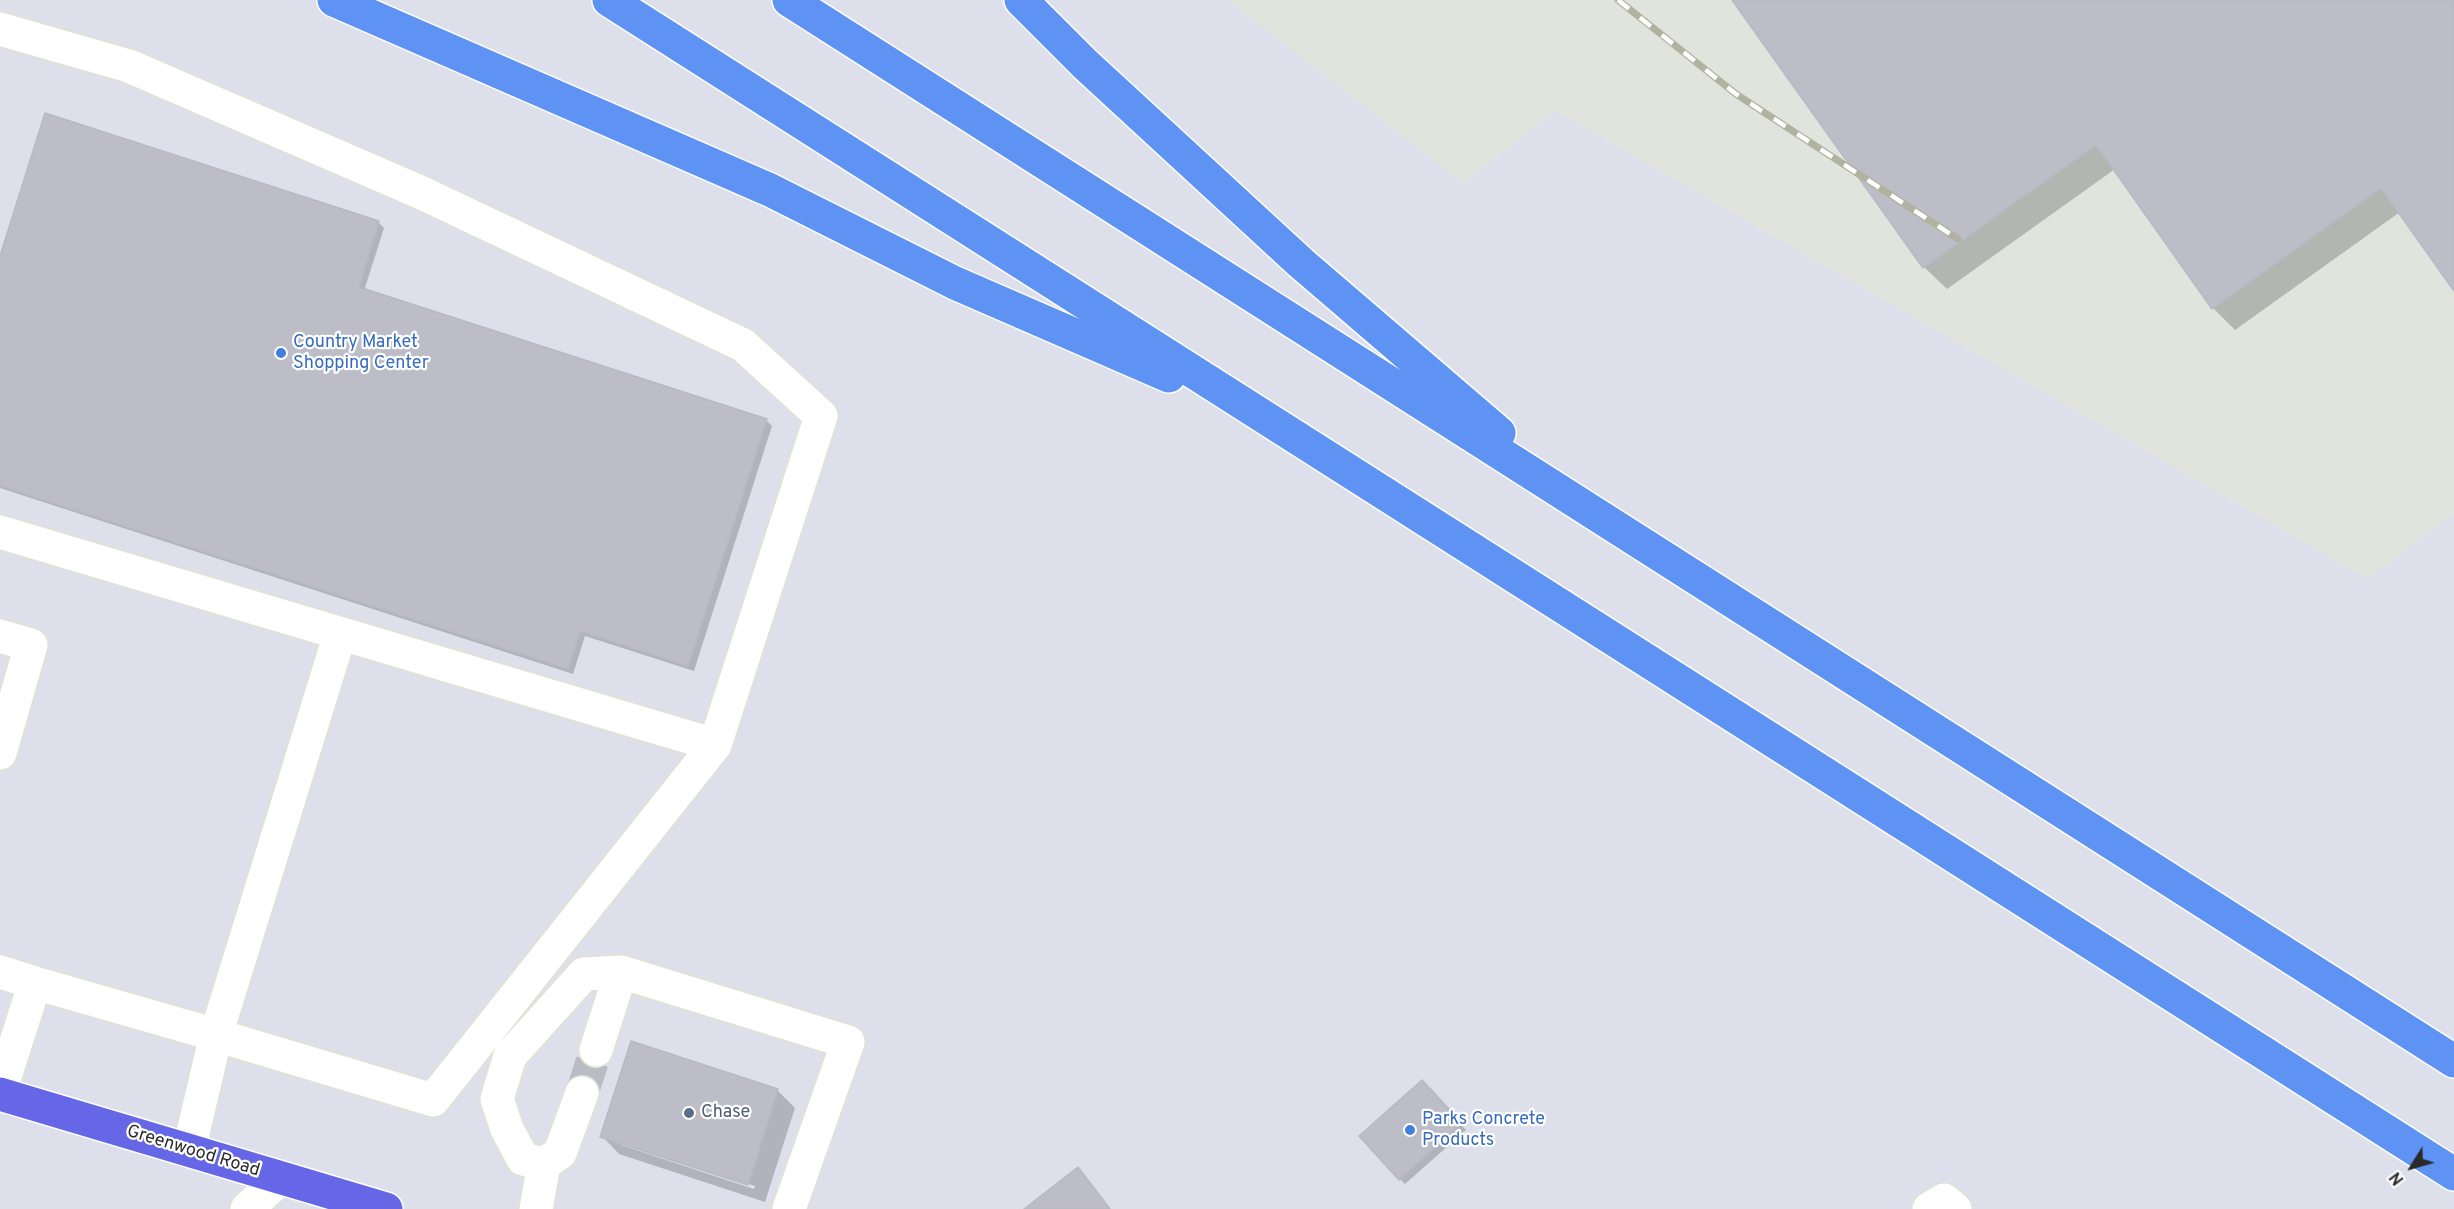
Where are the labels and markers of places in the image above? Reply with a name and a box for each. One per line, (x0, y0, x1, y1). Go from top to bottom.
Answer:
place label: Country Market Shopping Center (293, 332, 429, 374)
marker: Country Market Shopping Center (274, 346, 288, 360)
place label: Chase (701, 1102, 750, 1124)
marker: Chase (682, 1106, 696, 1120)
place label: Parks Concrete Products (1422, 1109, 1545, 1152)
marker: Parks Concrete Products (1403, 1123, 1417, 1137)

